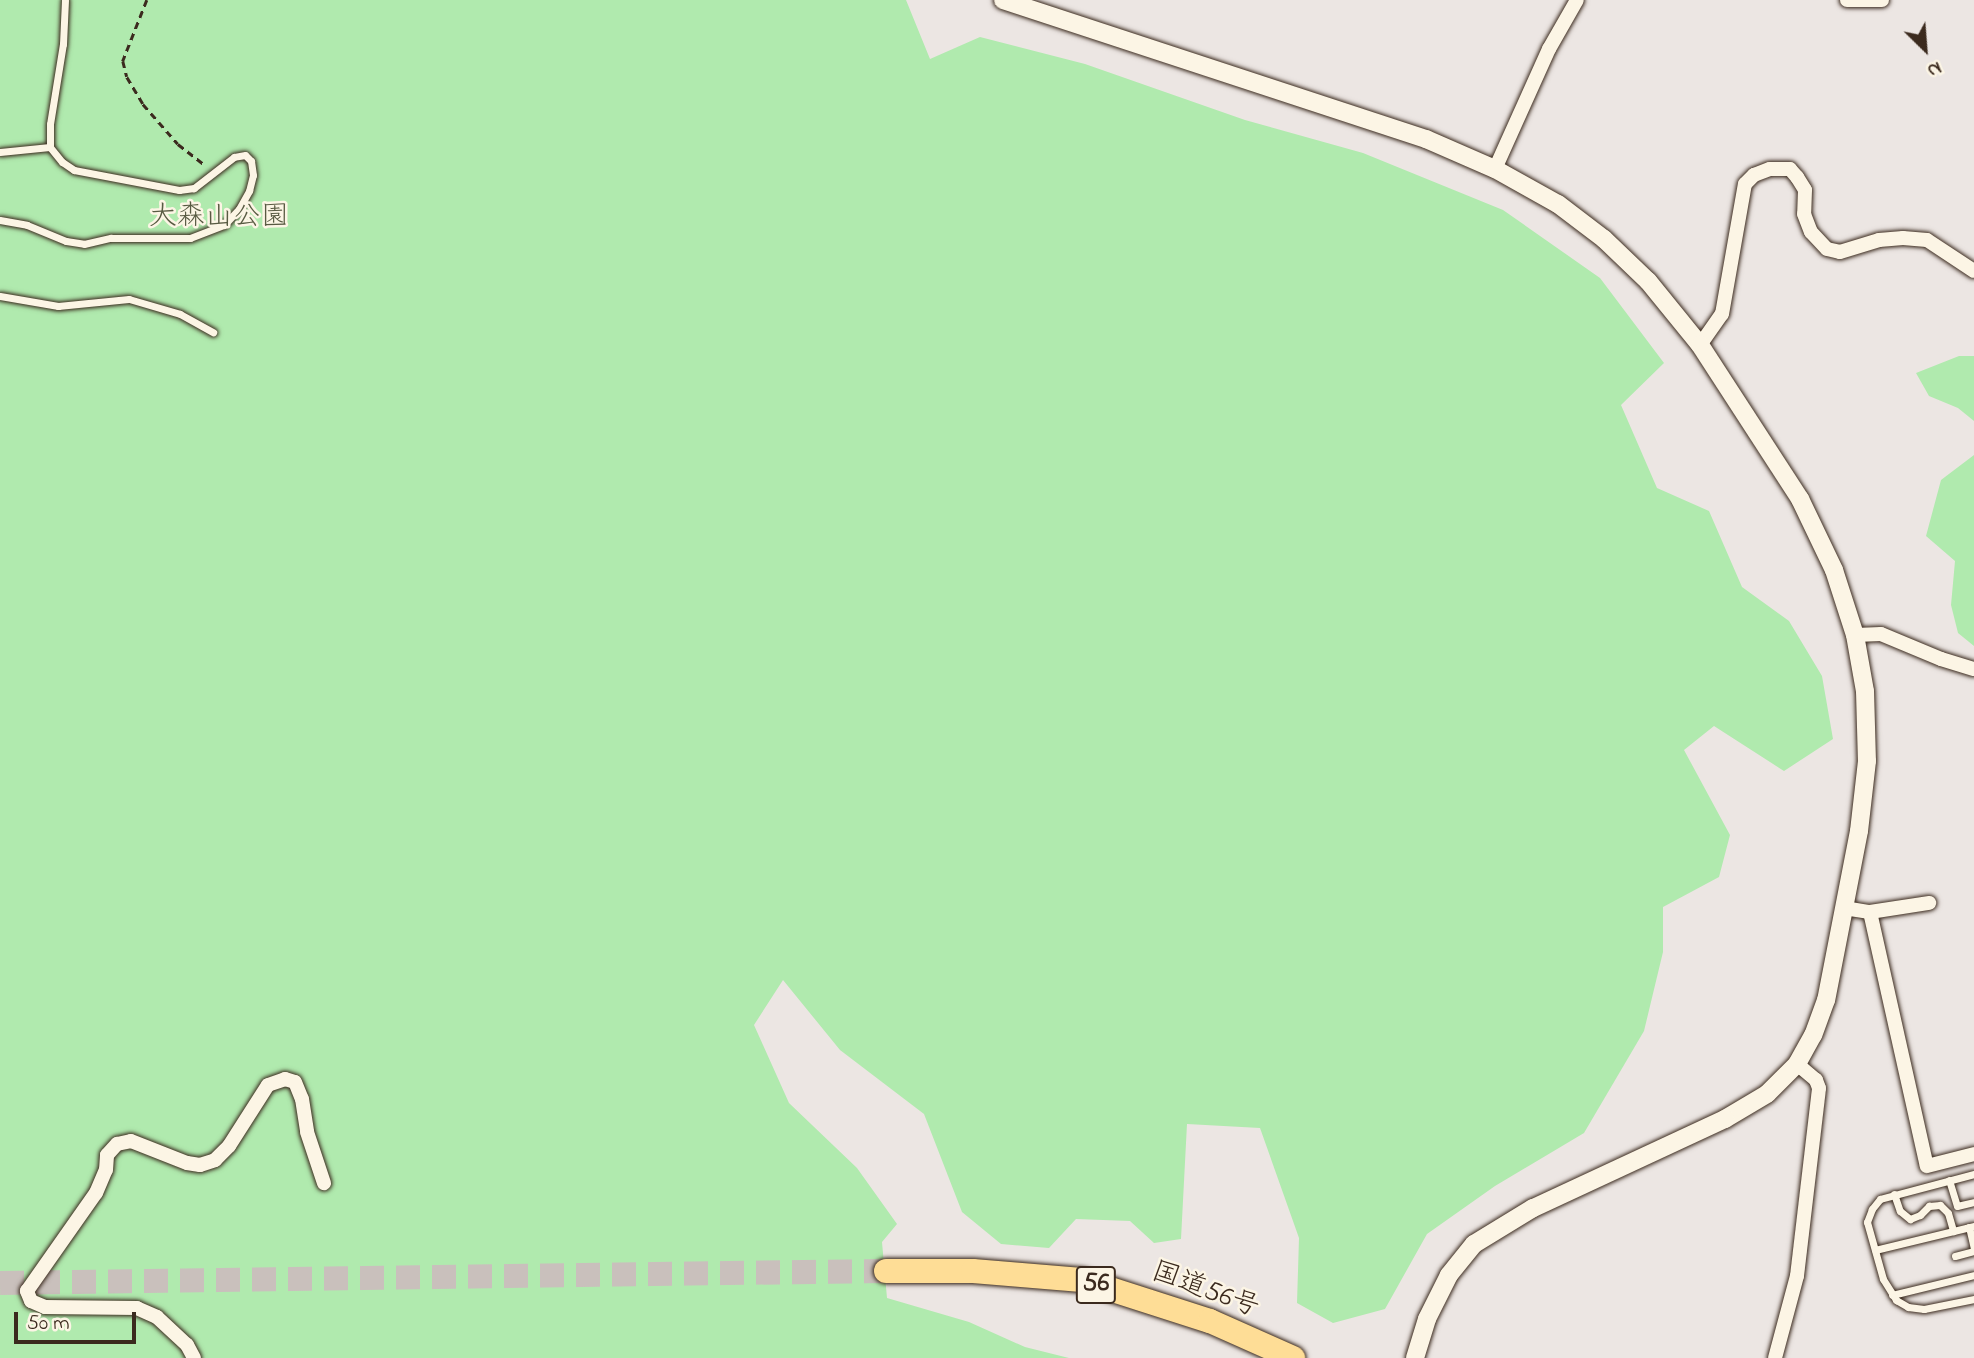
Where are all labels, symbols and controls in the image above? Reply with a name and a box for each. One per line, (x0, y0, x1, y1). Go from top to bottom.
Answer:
north arrow (1890, 14, 1960, 84)
text: N (1923, 54, 1946, 83)
park label: 大森山公園 (149, 201, 289, 235)
street label: 国道56号 (1146, 1256, 1264, 1326)
road number: 56 (1075, 1262, 1117, 1308)
scale bar (18, 1298, 140, 1342)
text: 50 m (27, 1309, 70, 1339)

